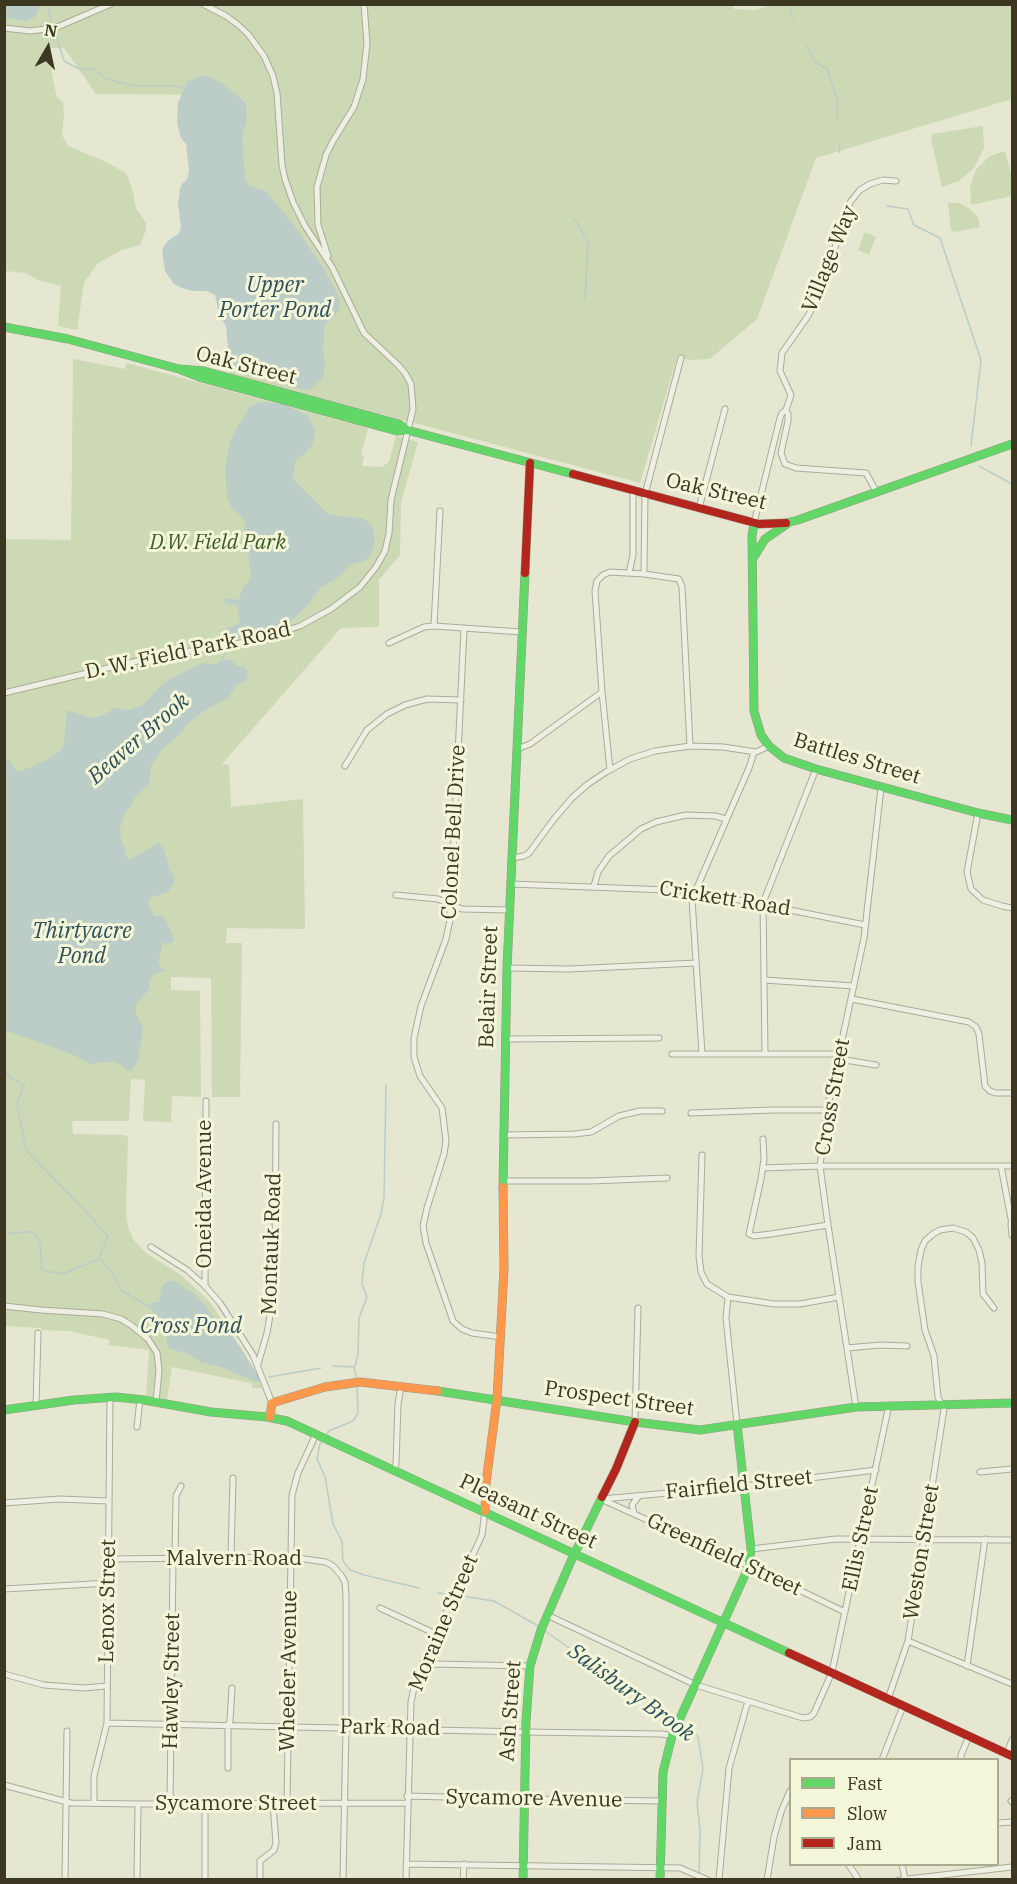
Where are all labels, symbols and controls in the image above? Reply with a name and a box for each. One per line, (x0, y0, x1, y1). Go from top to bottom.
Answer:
north arrow (18, 18, 78, 78)
text: N (43, 19, 59, 41)
street label: Village Way (797, 202, 863, 316)
water label: Upper Porter Pond (219, 273, 331, 324)
street label: Oak Street (193, 341, 299, 391)
street label: Oak Street (663, 468, 769, 516)
park label: D.W. Field Park (150, 530, 286, 556)
street label: D. W. Field Park Road (83, 617, 293, 685)
water label: Beaver Brook (83, 688, 195, 790)
street label: Battles Street (790, 728, 924, 790)
street label: Colonel Bell Drive (437, 744, 471, 920)
street label: Crickett Road (657, 876, 793, 922)
water label: Thirtyacre Pond (32, 919, 132, 970)
street label: Belair Street (474, 925, 504, 1049)
street label: Cross Street (810, 1036, 856, 1158)
street label: Oneida Avenue (192, 1119, 218, 1269)
street label: Montauk Road (257, 1172, 287, 1316)
water label: Cross Pond (140, 1314, 242, 1340)
street label: Prospect Street (543, 1376, 695, 1422)
street label: Fairfield Street (664, 1465, 814, 1505)
street label: Pleasant Street (455, 1469, 601, 1555)
street label: Weston Street (899, 1482, 945, 1622)
street label: Ellis Street (838, 1484, 884, 1594)
street label: Greenfield Street (643, 1508, 805, 1602)
street label: Lenox Street (94, 1539, 122, 1663)
street label: Malvern Road (166, 1546, 302, 1572)
street label: Moraine Street (404, 1551, 484, 1695)
street label: Wheeler Avenue (275, 1590, 303, 1752)
street label: Hawley Street (158, 1612, 186, 1750)
water label: Salisbury Brook (563, 1638, 699, 1748)
street label: Ash Street (495, 1659, 527, 1763)
street label: Park Road (339, 1715, 441, 1741)
legend (789, 1758, 999, 1866)
text: Fast (847, 1772, 882, 1795)
street label: Sycamore Avenue (445, 1785, 623, 1813)
street label: Sycamore Street (155, 1791, 317, 1817)
text: Slow (847, 1802, 887, 1825)
text: Jam (847, 1832, 882, 1855)

